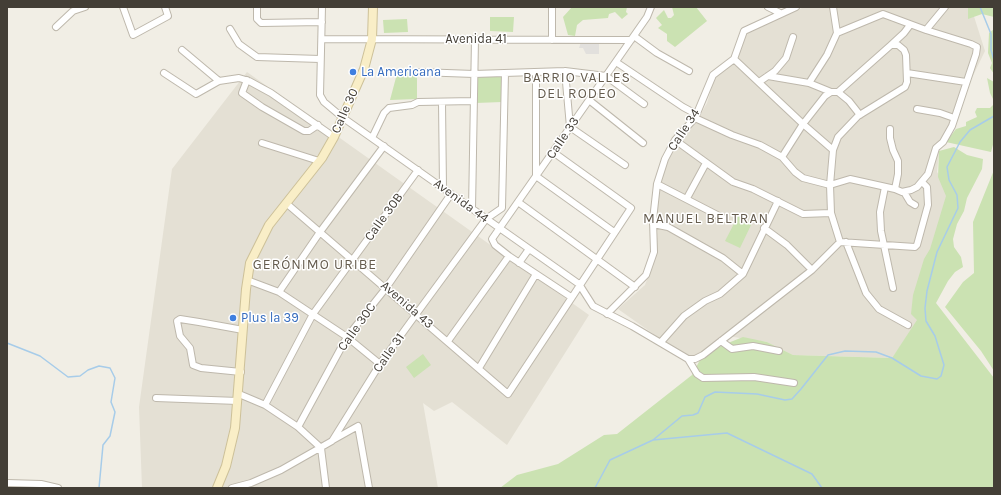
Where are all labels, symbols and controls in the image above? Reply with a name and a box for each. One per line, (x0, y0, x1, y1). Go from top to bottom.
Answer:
street label: Avenida 41 (445, 31, 507, 47)
place label: La Americana (361, 64, 441, 80)
marker: La Americana (348, 67, 358, 77)
district label: BARRIO VALLES DEL RODEO (523, 70, 631, 102)
street label: Calle 30 (328, 86, 362, 136)
street label: Calle 34 (665, 106, 703, 154)
street label: Calle 33 (543, 114, 583, 162)
street label: Avenida 44 (430, 176, 492, 226)
street label: Calle 30B (361, 190, 407, 244)
district label: MANUEL BELTRAN (643, 211, 769, 227)
district label: GERÓNIMO URIBE (253, 257, 377, 273)
street label: Avenida 43 (377, 278, 437, 332)
street label: Calle 30C (335, 300, 379, 354)
place label: Plus la 39 (241, 310, 299, 326)
marker: Plus la 39 (228, 313, 238, 323)
street label: Calle 31 (370, 330, 408, 376)

